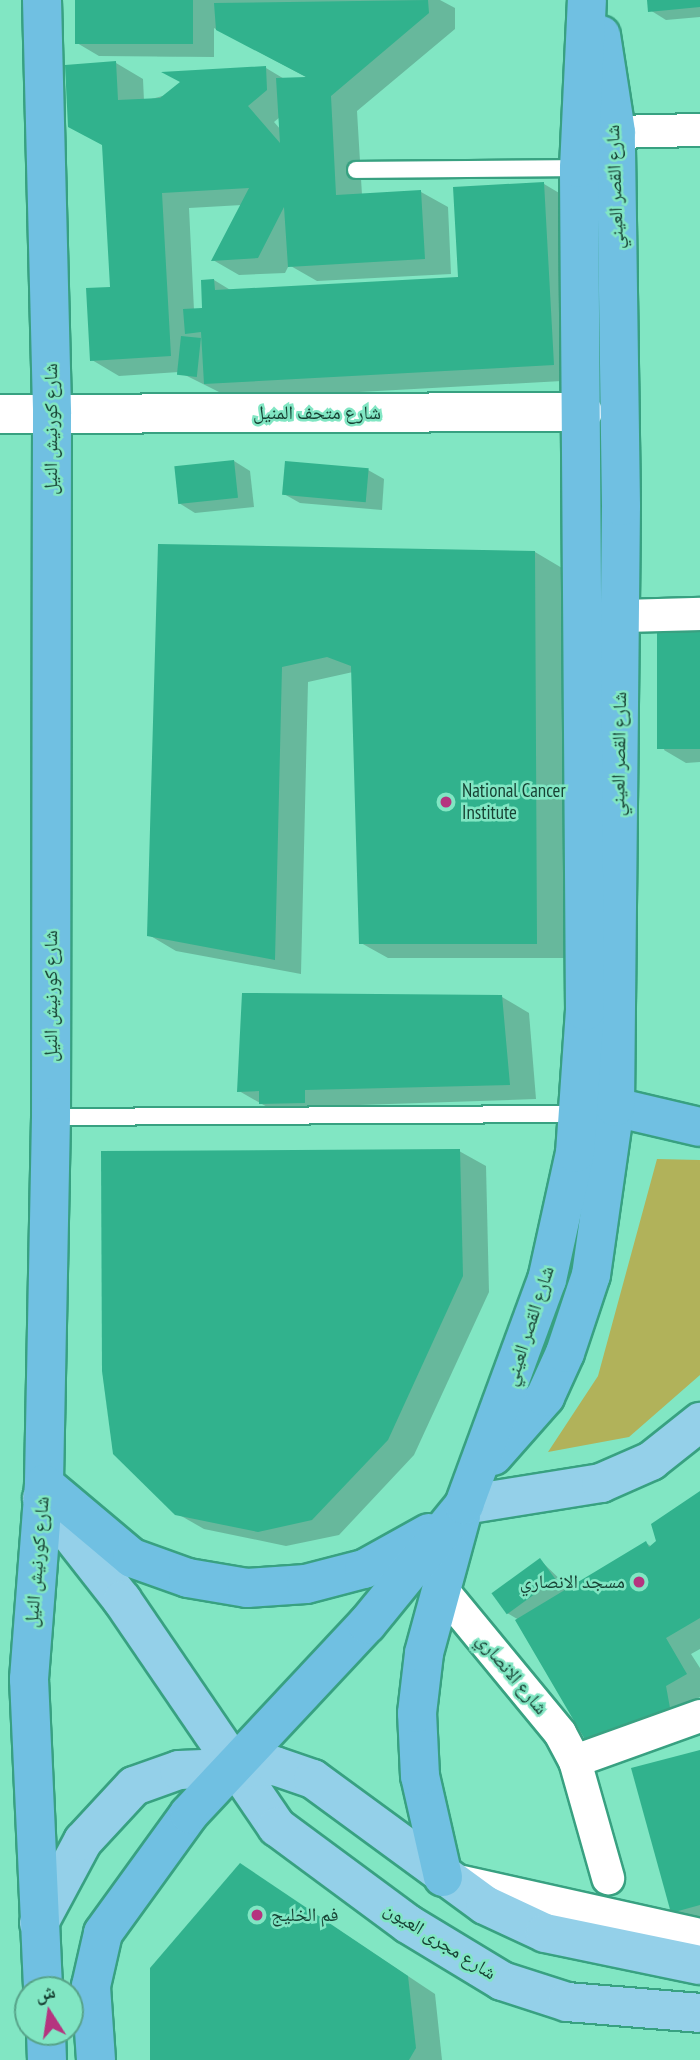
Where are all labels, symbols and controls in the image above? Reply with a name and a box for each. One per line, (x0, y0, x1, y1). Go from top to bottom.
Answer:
street label: شارع القصر العيني (601, 124, 629, 250)
street label: شارع كورنيش النيل (40, 363, 62, 495)
street label: شارع متحف المنيل (253, 402, 381, 424)
street label: شارع القصر العيني (607, 692, 631, 816)
place label: National Cancer Institute (462, 780, 566, 824)
marker: National Cancer Institute (436, 792, 456, 812)
street label: شارع كورنيش النيل (40, 930, 62, 1062)
street label: شارع القصر العيني (499, 1263, 559, 1389)
street label: شارع كورنيش النيل (20, 1495, 54, 1629)
place label: مسجد الانصاري (520, 1571, 625, 1593)
marker: مسجد الانصاري (631, 1574, 647, 1590)
street label: شارع الانصاري (472, 1629, 552, 1719)
street label: شارع مجرى العيون (380, 1897, 500, 1985)
place label: فم الخليج (271, 1904, 338, 1926)
marker: فم الخليج (249, 1907, 265, 1923)
north arrow (14, 1976, 84, 2046)
text: ش (33, 1979, 57, 2006)

